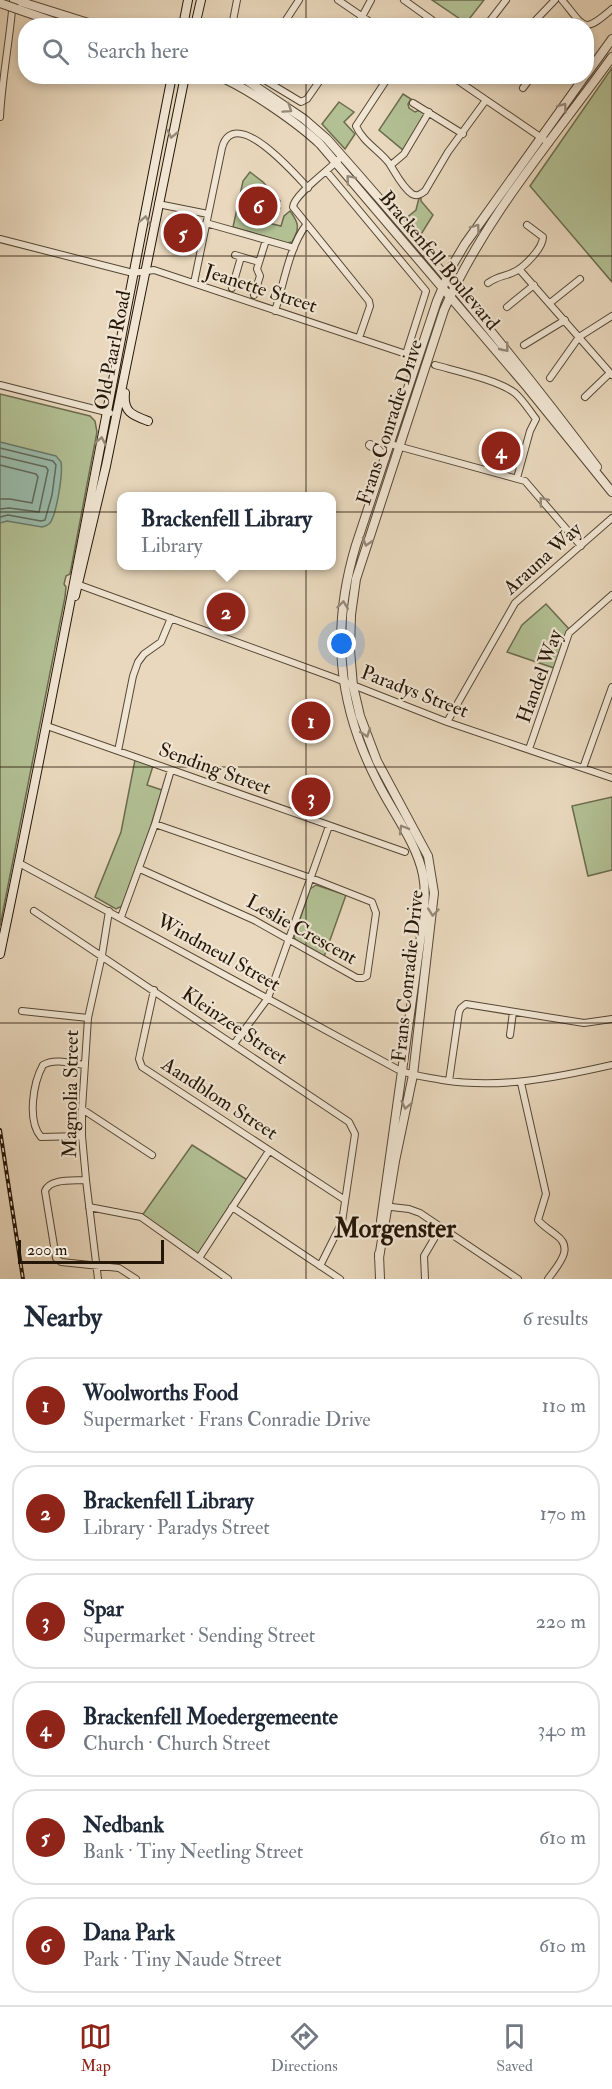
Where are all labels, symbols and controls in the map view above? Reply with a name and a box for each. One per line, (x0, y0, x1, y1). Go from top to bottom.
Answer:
search box (18, 18, 594, 84)
icon: search (39, 35, 72, 68)
text: Search here (87, 37, 189, 65)
one-way arrow (282, 101, 293, 112)
one-way arrow (556, 103, 567, 114)
one-way arrow (166, 128, 179, 138)
one-way arrow (346, 175, 357, 186)
pin: 6 (238, 184, 278, 228)
street label: Brackenfell Boulevard (374, 186, 505, 335)
pin: 5 (164, 210, 202, 256)
one-way arrow (138, 215, 151, 225)
one-way arrow (469, 224, 480, 235)
street label: Jeanette Street (201, 258, 321, 319)
street label: Old Paarl Road (89, 288, 136, 412)
street label: Frans Conradie Drive (351, 336, 428, 508)
one-way arrow (498, 341, 509, 352)
pin: 4 (482, 428, 520, 474)
one-way arrow (94, 437, 107, 447)
popup (117, 492, 336, 570)
one-way arrow (539, 497, 550, 508)
text: Brackenfell Library (141, 505, 312, 533)
street label: Arauna Way (497, 516, 588, 601)
text: Library (141, 533, 203, 558)
one-way arrow (362, 536, 374, 547)
pin: 2 (206, 590, 246, 634)
one-way arrow (336, 601, 348, 610)
street label: Handel Way (511, 625, 568, 726)
your location (327, 629, 356, 658)
street label: Paradys Street (358, 660, 473, 724)
pin: 1 (292, 698, 330, 744)
one-way arrow (358, 727, 371, 738)
street label: Sending Street (155, 737, 275, 800)
pin: 3 (292, 774, 330, 820)
one-way arrow (399, 825, 410, 835)
street label: Leslie Crescent (242, 889, 362, 970)
street label: Frans Conradie Drive (386, 889, 429, 1063)
street label: Windmeul Street (152, 908, 285, 997)
one-way arrow (427, 908, 440, 917)
street label: Kleinzee Street (177, 981, 293, 1070)
street label: Magnolia Street (57, 1029, 84, 1158)
street label: Aandblom Street (156, 1051, 283, 1145)
one-way arrow (400, 1100, 413, 1110)
district label: Morgenster (333, 1213, 456, 1246)
scale bar (18, 1237, 164, 1264)
text: 200 m (27, 1240, 67, 1260)
text: Nearby (24, 1302, 102, 1334)
text: 6 results (522, 1306, 588, 1331)
text: Woolworths Food (83, 1379, 238, 1407)
text: 1 (42, 1393, 49, 1418)
text: 110 m (542, 1393, 586, 1418)
text: Supermarket · Frans Conradie Drive (83, 1407, 371, 1432)
text: Brackenfell Library (83, 1487, 254, 1515)
text: 2 (40, 1501, 51, 1526)
text: 170 m (540, 1501, 586, 1526)
text: Library · Paradys Street (83, 1515, 270, 1540)
text: Spar (83, 1595, 124, 1623)
text: 3 (42, 1609, 49, 1634)
text: 220 m (536, 1609, 586, 1634)
text: Supermarket · Sending Street (83, 1623, 315, 1648)
text: Brackenfell Moedergemeente (83, 1703, 338, 1731)
text: 4 (40, 1717, 51, 1742)
text: 340 m (538, 1717, 586, 1742)
text: Church · Church Street (83, 1731, 270, 1756)
text: Nedbank (83, 1811, 164, 1839)
text: 5 (41, 1825, 50, 1850)
text: 610 m (539, 1825, 586, 1850)
text: Bank · Tiny Neetling Street (83, 1839, 303, 1864)
text: Dana Park (83, 1919, 175, 1947)
text: 6 (40, 1933, 51, 1958)
text: 610 m (539, 1933, 586, 1958)
text: Park · Tiny Naude Street (83, 1947, 281, 1972)
tab: Map (79, 2020, 112, 2076)
tab: Directions (271, 2020, 338, 2076)
tab: Saved (496, 2020, 533, 2076)

